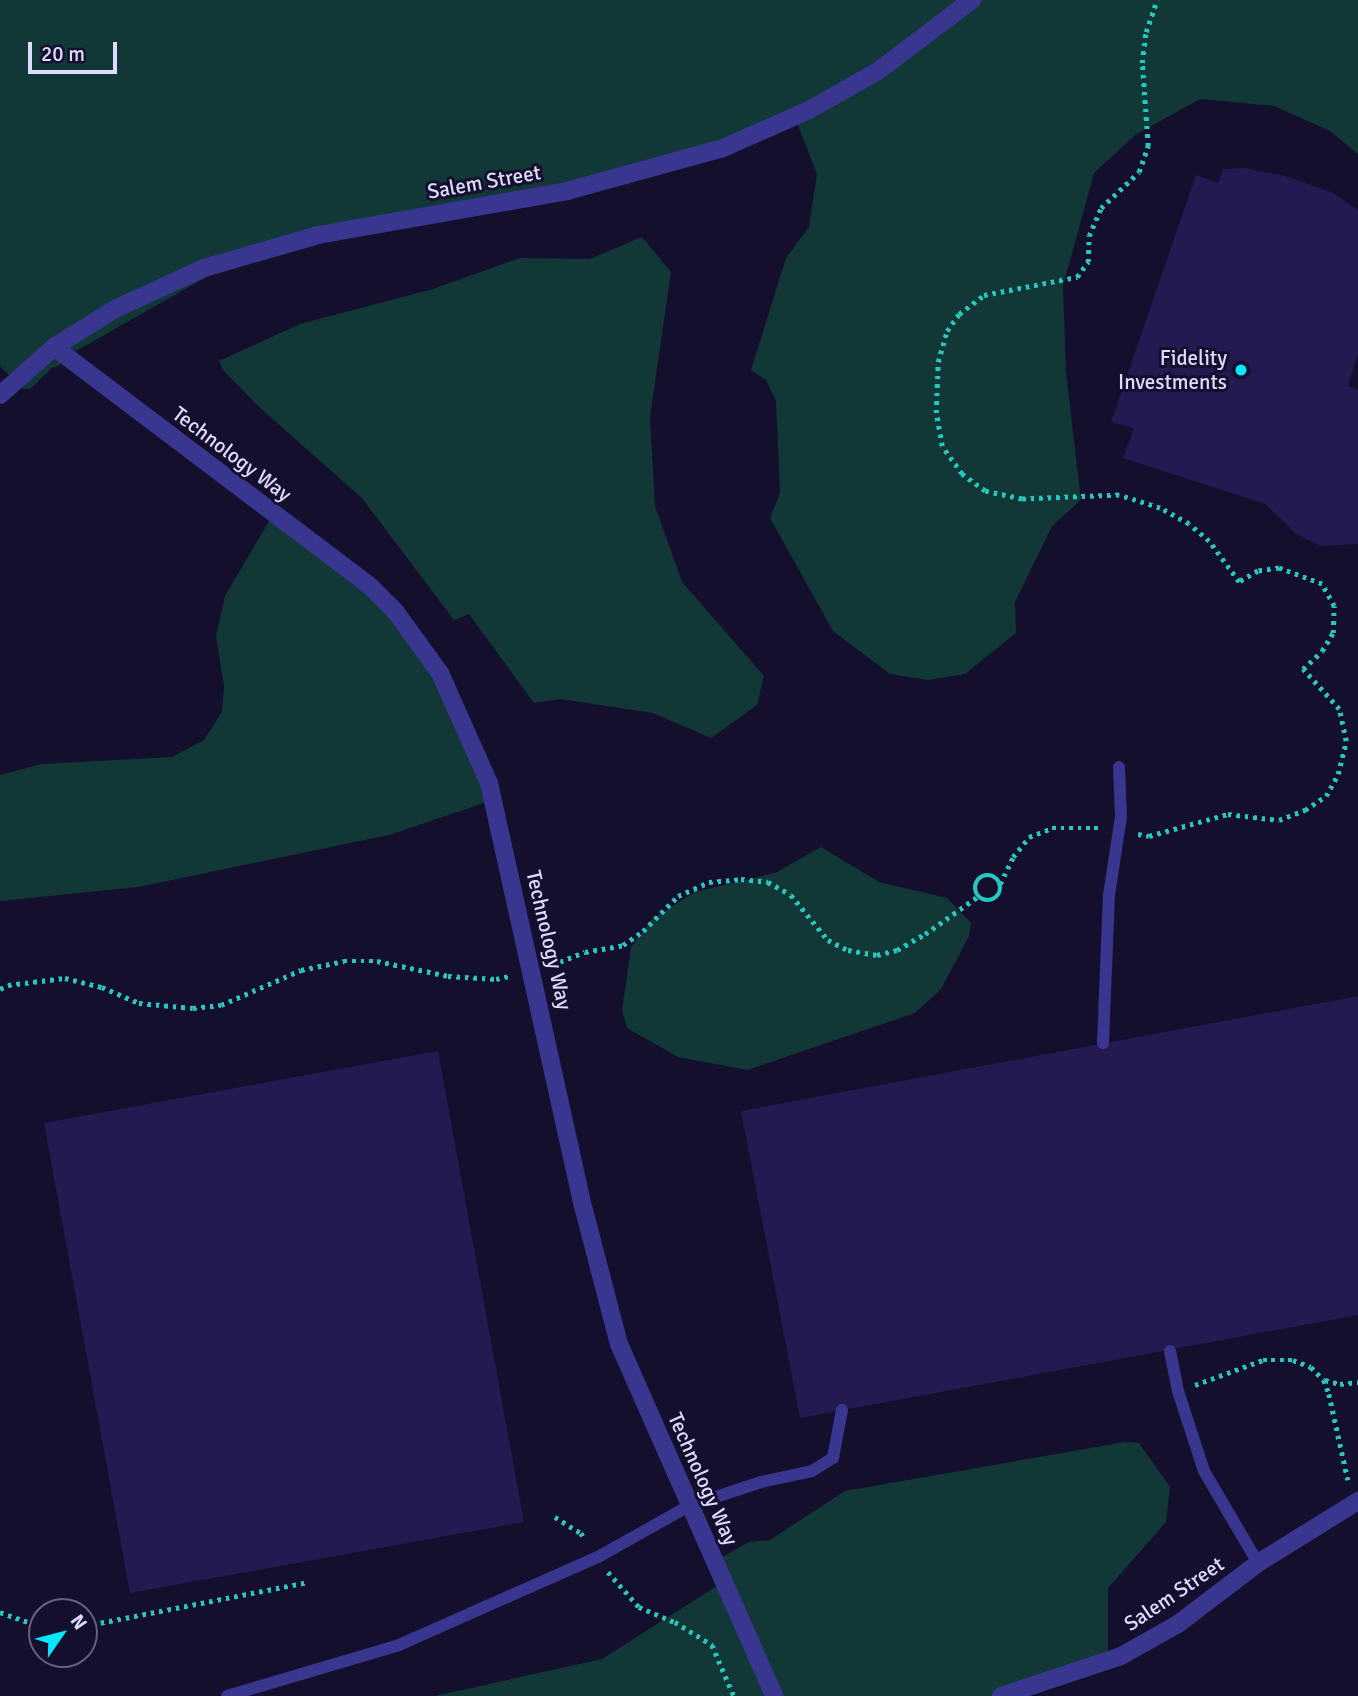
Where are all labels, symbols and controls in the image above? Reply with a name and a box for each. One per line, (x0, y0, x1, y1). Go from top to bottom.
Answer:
scale bar (32, 28, 121, 72)
text: 20 m (41, 41, 85, 67)
street label: Salem Street (425, 160, 543, 204)
place label: Fidelity Investments (1118, 345, 1227, 395)
marker: Fidelity Investments (1233, 362, 1249, 378)
street label: Technology Way (168, 401, 296, 507)
street label: Technology Way (521, 868, 577, 1012)
street label: Technology Way (663, 1409, 743, 1549)
street label: Salem Street (1119, 1551, 1229, 1637)
north arrow (28, 1598, 98, 1668)
text: N (65, 1610, 92, 1634)

